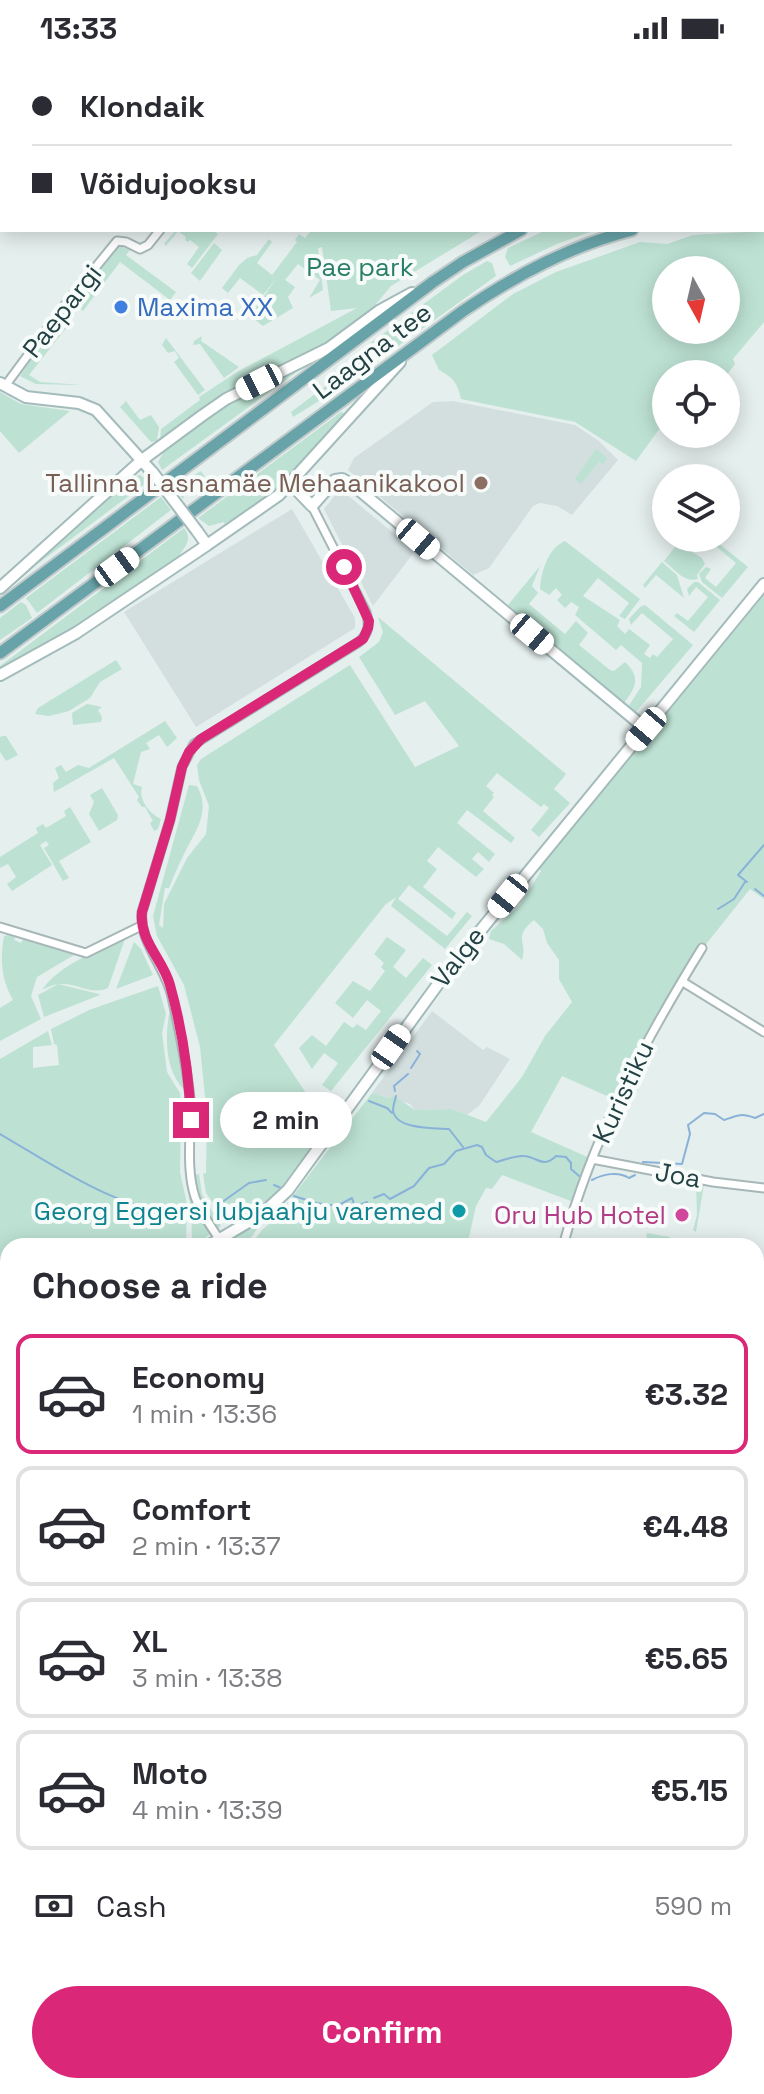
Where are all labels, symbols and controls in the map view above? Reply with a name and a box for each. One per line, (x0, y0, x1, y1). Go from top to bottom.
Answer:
text: 13:33 (40, 9, 117, 48)
text: Klondaik (80, 87, 205, 126)
text: Võidujooksu (80, 164, 257, 203)
park label: Pae park (306, 250, 414, 284)
north arrow (652, 256, 740, 344)
map controls (652, 256, 740, 552)
street label: Paepargi (15, 257, 109, 365)
place label: Maxima XX (137, 290, 273, 324)
street label: Laagna tee (306, 295, 438, 407)
marker: Maxima XX (112, 298, 130, 316)
car (232, 360, 286, 404)
button: locate (652, 360, 740, 448)
button: layers (652, 464, 740, 552)
place label: Tallinna Lasnamäe Mehaanikakool (45, 466, 465, 500)
marker: Tallinna Lasnamäe Mehaanikakool (472, 474, 490, 492)
car (392, 514, 444, 564)
car (91, 543, 143, 591)
route start (326, 549, 362, 585)
car (506, 609, 558, 659)
car (621, 703, 671, 755)
car (484, 870, 532, 922)
street label: Valge (423, 920, 493, 994)
car (367, 1020, 415, 1074)
street label: Kuristiku (584, 1035, 662, 1149)
callout: 2 min (219, 1092, 351, 1148)
route end (173, 1102, 209, 1138)
text: 2 min (252, 1103, 320, 1137)
street label: Joa (653, 1154, 704, 1196)
place label: Georg Eggersi lubjaahju varemed (34, 1194, 443, 1228)
place label: Oru Hub Hotel (494, 1198, 666, 1232)
marker: Georg Eggersi lubjaahju varemed (450, 1202, 468, 1220)
marker: Oru Hub Hotel (673, 1206, 691, 1224)
text: Choose a ride (32, 1263, 268, 1309)
icon: car (36, 1358, 108, 1430)
text: Economy (132, 1358, 265, 1397)
text: €3.32 (644, 1375, 728, 1414)
text: 1 min · 13:36 (132, 1397, 277, 1431)
icon: car (36, 1490, 108, 1562)
text: Comfort (132, 1490, 251, 1529)
text: €4.48 (643, 1507, 728, 1546)
text: 2 min · 13:37 (132, 1529, 281, 1563)
icon: car (36, 1622, 108, 1694)
text: XL (132, 1622, 168, 1661)
text: €5.65 (644, 1639, 728, 1678)
text: 3 min · 13:38 (132, 1661, 282, 1695)
icon: car (36, 1754, 108, 1826)
text: Moto (132, 1754, 208, 1793)
text: €5.15 (651, 1771, 728, 1810)
text: 4 min · 13:39 (132, 1793, 283, 1827)
icon: cash (32, 1884, 76, 1928)
text: Cash (96, 1887, 167, 1926)
text: 590 m (655, 1889, 732, 1923)
button: Confirm (32, 1986, 732, 2078)

